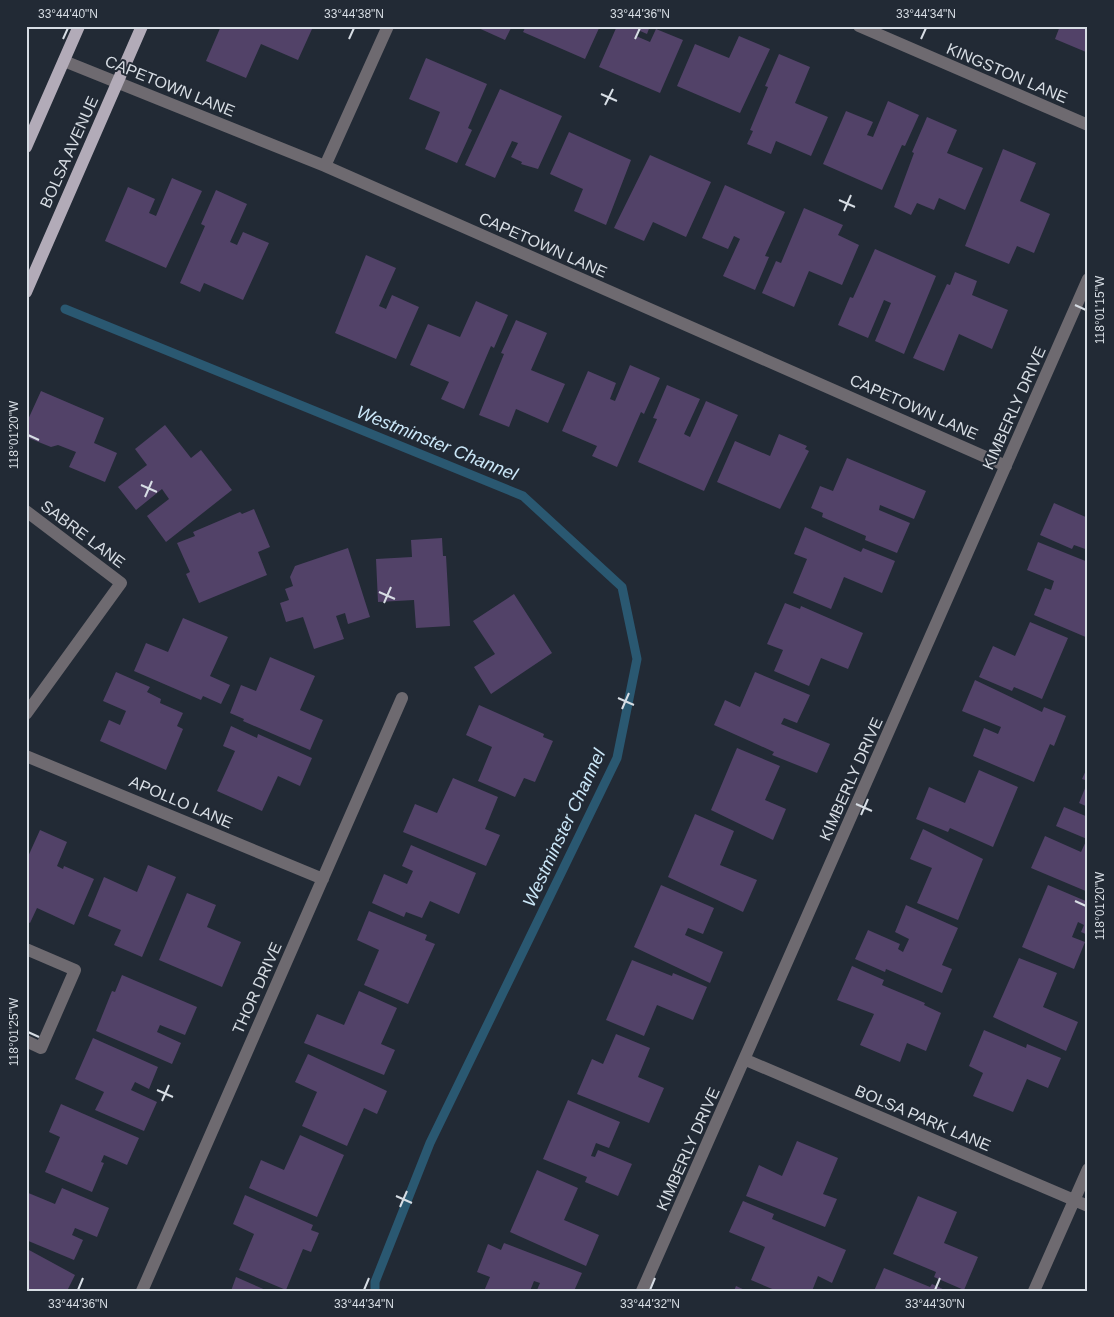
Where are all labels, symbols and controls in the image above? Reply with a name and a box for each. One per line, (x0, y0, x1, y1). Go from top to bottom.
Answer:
text: 33°44'40"N (38, 7, 98, 21)
text: 33°44'38"N (324, 7, 384, 21)
text: 33°44'36"N (610, 7, 670, 21)
text: 33°44'34"N (896, 7, 956, 21)
street label: KINGSTON LANE (944, 40, 1070, 106)
street label: CAPETOWN LANE (103, 52, 237, 120)
street label: BOLSA AVENUE (37, 93, 101, 211)
street label: CAPETOWN LANE (476, 209, 610, 281)
text: 118°01'15"W (1093, 275, 1107, 344)
street label: KIMBERLY DRIVE (979, 344, 1049, 472)
street label: CAPETOWN LANE (847, 371, 981, 443)
text: 118°01'20"W (7, 400, 21, 469)
water label: Westminster Channel (354, 402, 521, 485)
street label: SABRE LANE (38, 497, 128, 571)
street label: KIMBERLY DRIVE (816, 715, 886, 843)
water label: Westminster Channel (519, 745, 610, 910)
street label: APOLLO LANE (127, 773, 235, 831)
text: 118°01'20"W (1093, 871, 1107, 940)
street label: THOR DRIVE (229, 939, 285, 1037)
text: 118°01'25"W (7, 997, 21, 1066)
street label: BOLSA PARK LANE (853, 1082, 993, 1154)
street label: KIMBERLY DRIVE (653, 1085, 723, 1213)
text: 33°44'36"N (48, 1297, 108, 1311)
text: 33°44'34"N (334, 1297, 394, 1311)
text: 33°44'32"N (620, 1297, 680, 1311)
text: 33°44'30"N (905, 1297, 965, 1311)

